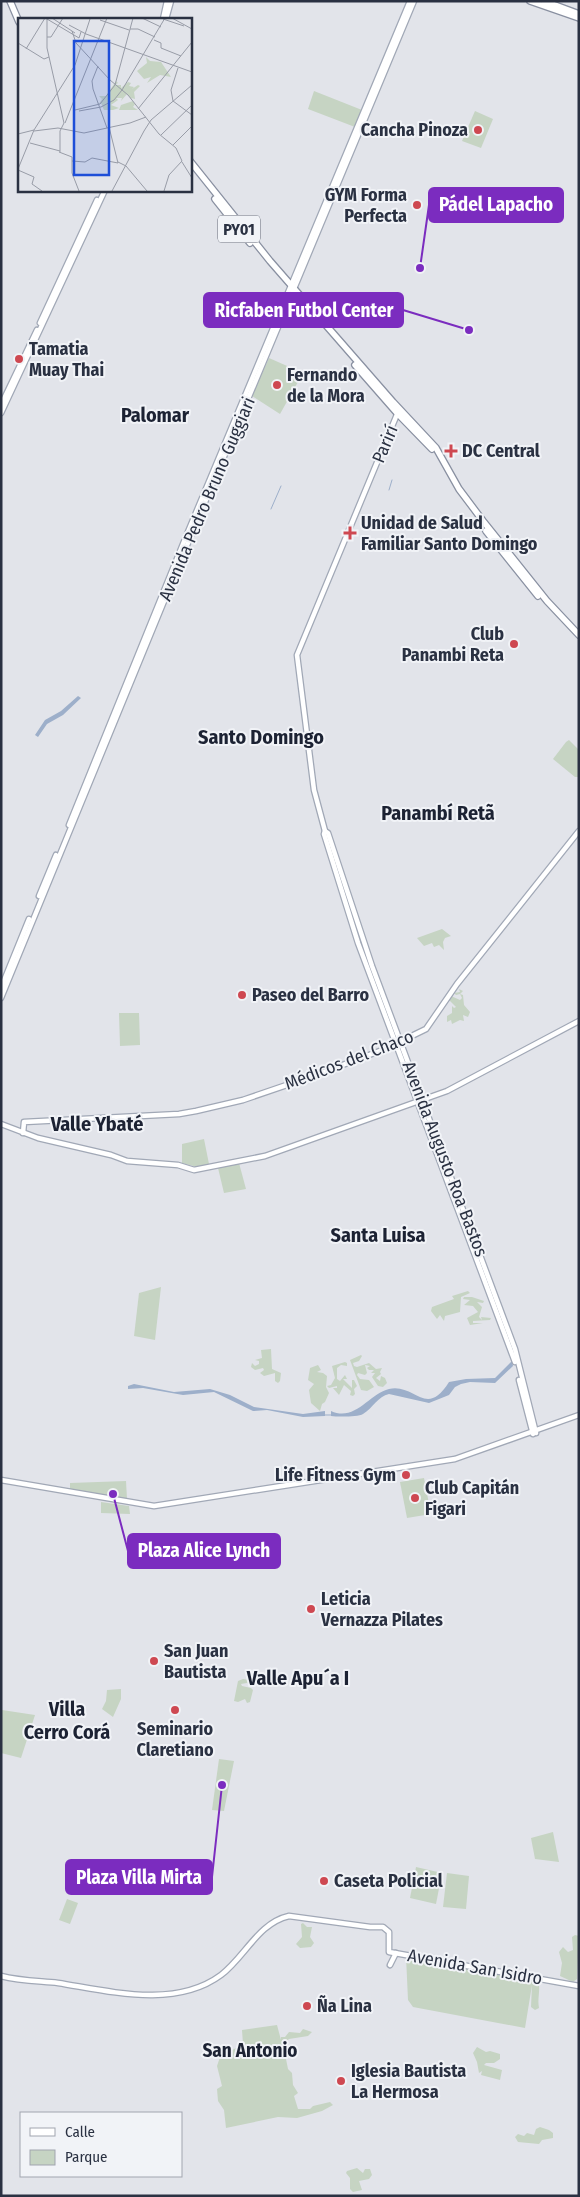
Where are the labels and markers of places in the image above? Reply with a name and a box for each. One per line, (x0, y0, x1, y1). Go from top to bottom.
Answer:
place label: Cancha Pinoza (361, 119, 468, 141)
marker: Cancha Pinoza (472, 124, 484, 136)
place label: GYM Forma Perfecta (325, 184, 407, 227)
callout: Pádel Lapacho (429, 188, 563, 222)
marker: GYM Forma Perfecta (411, 199, 423, 211)
callout: Ricfaben Futbol Center (204, 293, 403, 327)
place label: Tamatia Muay Thai (29, 338, 104, 381)
marker: Tamatia Muay Thai (13, 353, 25, 365)
place label: Fernando de la Mora (287, 364, 365, 407)
marker: Fernando de la Mora (271, 379, 283, 391)
place label: DC Central (462, 440, 540, 462)
marker: DC Central (444, 444, 458, 458)
place label: Unidad de Salud Familiar Santo Domingo (361, 512, 538, 555)
marker: Unidad de Salud Familiar Santo Domingo (343, 526, 357, 540)
place label: Club Panambi Reta (402, 623, 504, 666)
marker: Club Panambi Reta (508, 638, 520, 650)
place label: Paseo del Barro (252, 984, 369, 1006)
marker: Paseo del Barro (236, 989, 248, 1001)
place label: Life Fitness Gym (275, 1464, 396, 1486)
marker: Life Fitness Gym (400, 1469, 412, 1481)
place label: Club Capitán Figari (425, 1477, 519, 1520)
marker: Club Capitán Figari (409, 1492, 421, 1504)
callout: Plaza Alice Lynch (128, 1534, 280, 1568)
place label: Leticia Vernazza Pilates (320, 1588, 443, 1631)
marker: Leticia Vernazza Pilates (305, 1603, 317, 1615)
place label: San Juan Bautista (164, 1640, 228, 1683)
marker: San Juan Bautista (148, 1655, 160, 1667)
marker: Seminario Claretiano (169, 1704, 181, 1716)
place label: Seminario Claretiano (136, 1718, 214, 1761)
callout: Plaza Villa Mirta (66, 1860, 212, 1894)
place label: Caseta Policial (334, 1870, 443, 1892)
marker: Caseta Policial (318, 1875, 330, 1887)
place label: Ña Lina (317, 1995, 372, 2017)
marker: Ña Lina (301, 2000, 313, 2012)
place label: Iglesia Bautista La Hermosa (351, 2060, 466, 2103)
marker: Iglesia Bautista La Hermosa (335, 2075, 347, 2087)

